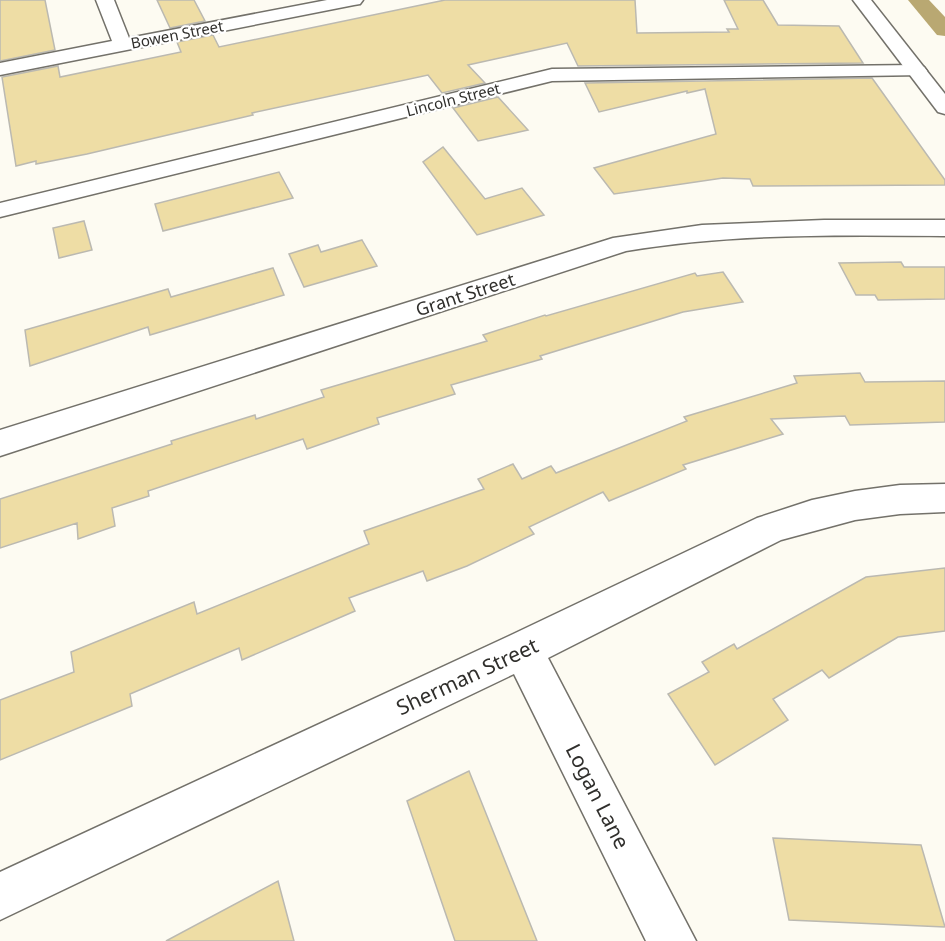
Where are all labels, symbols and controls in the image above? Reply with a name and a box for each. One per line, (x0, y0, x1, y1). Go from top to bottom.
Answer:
street label: Bowen Street (129, 15, 226, 53)
street label: Lincoln Street (404, 78, 503, 120)
street label: Grant Street (412, 267, 518, 321)
street label: Sherman Street (392, 631, 543, 721)
street label: Logan Lane (560, 739, 636, 853)

